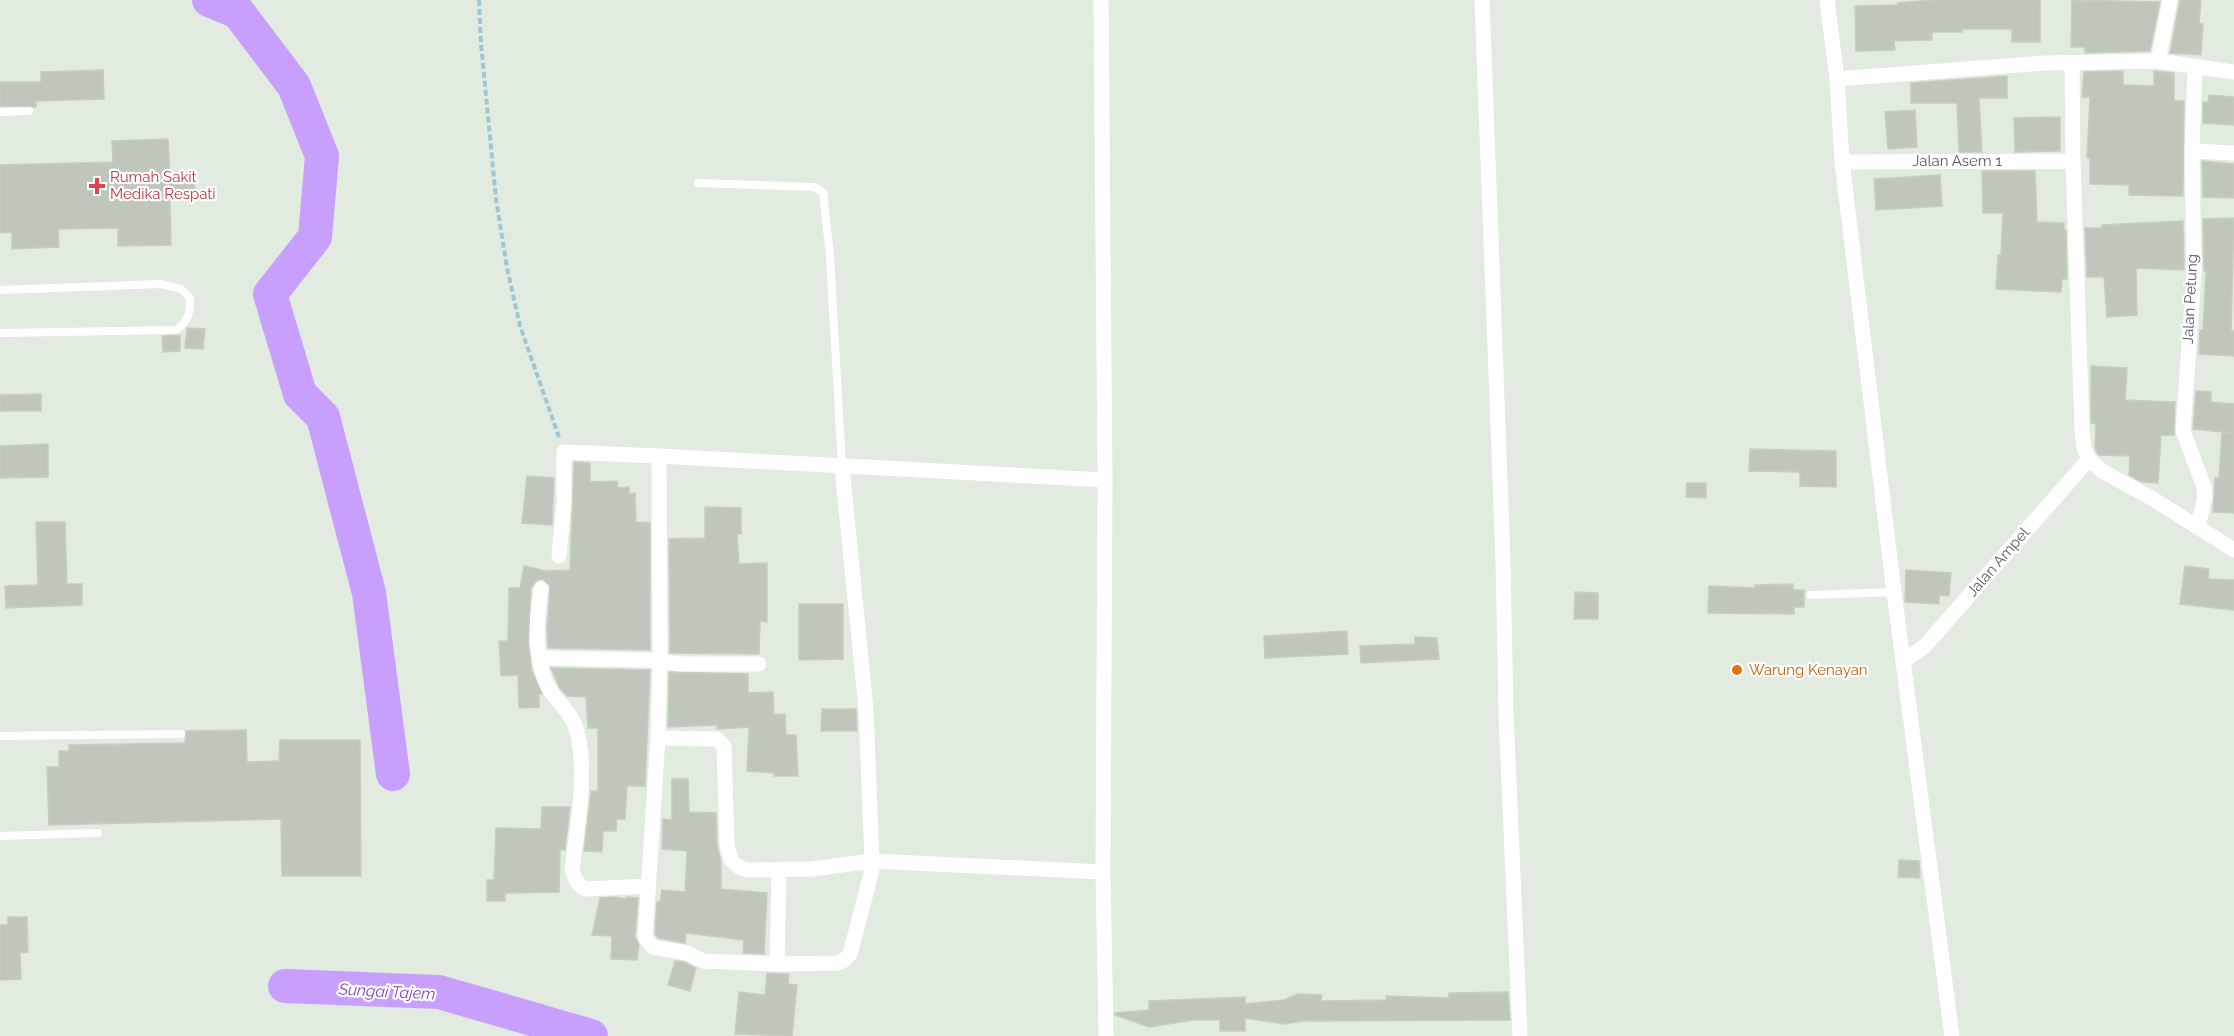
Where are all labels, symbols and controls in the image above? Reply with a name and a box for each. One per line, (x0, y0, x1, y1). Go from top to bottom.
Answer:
street label: Jalan Asem 1 (1912, 152, 2002, 170)
place label: Rumah Sakit Medika Respati (110, 168, 216, 203)
marker: Rumah Sakit Medika Respati (88, 177, 106, 195)
street label: Jalan Petung (2179, 254, 2201, 344)
street label: Jalan Ampel (1963, 523, 2034, 600)
place label: Warung Kenayan (1749, 661, 1868, 679)
marker: Warung Kenayan (1730, 663, 1744, 677)
water label: Sungai Tajem (337, 979, 436, 1004)

